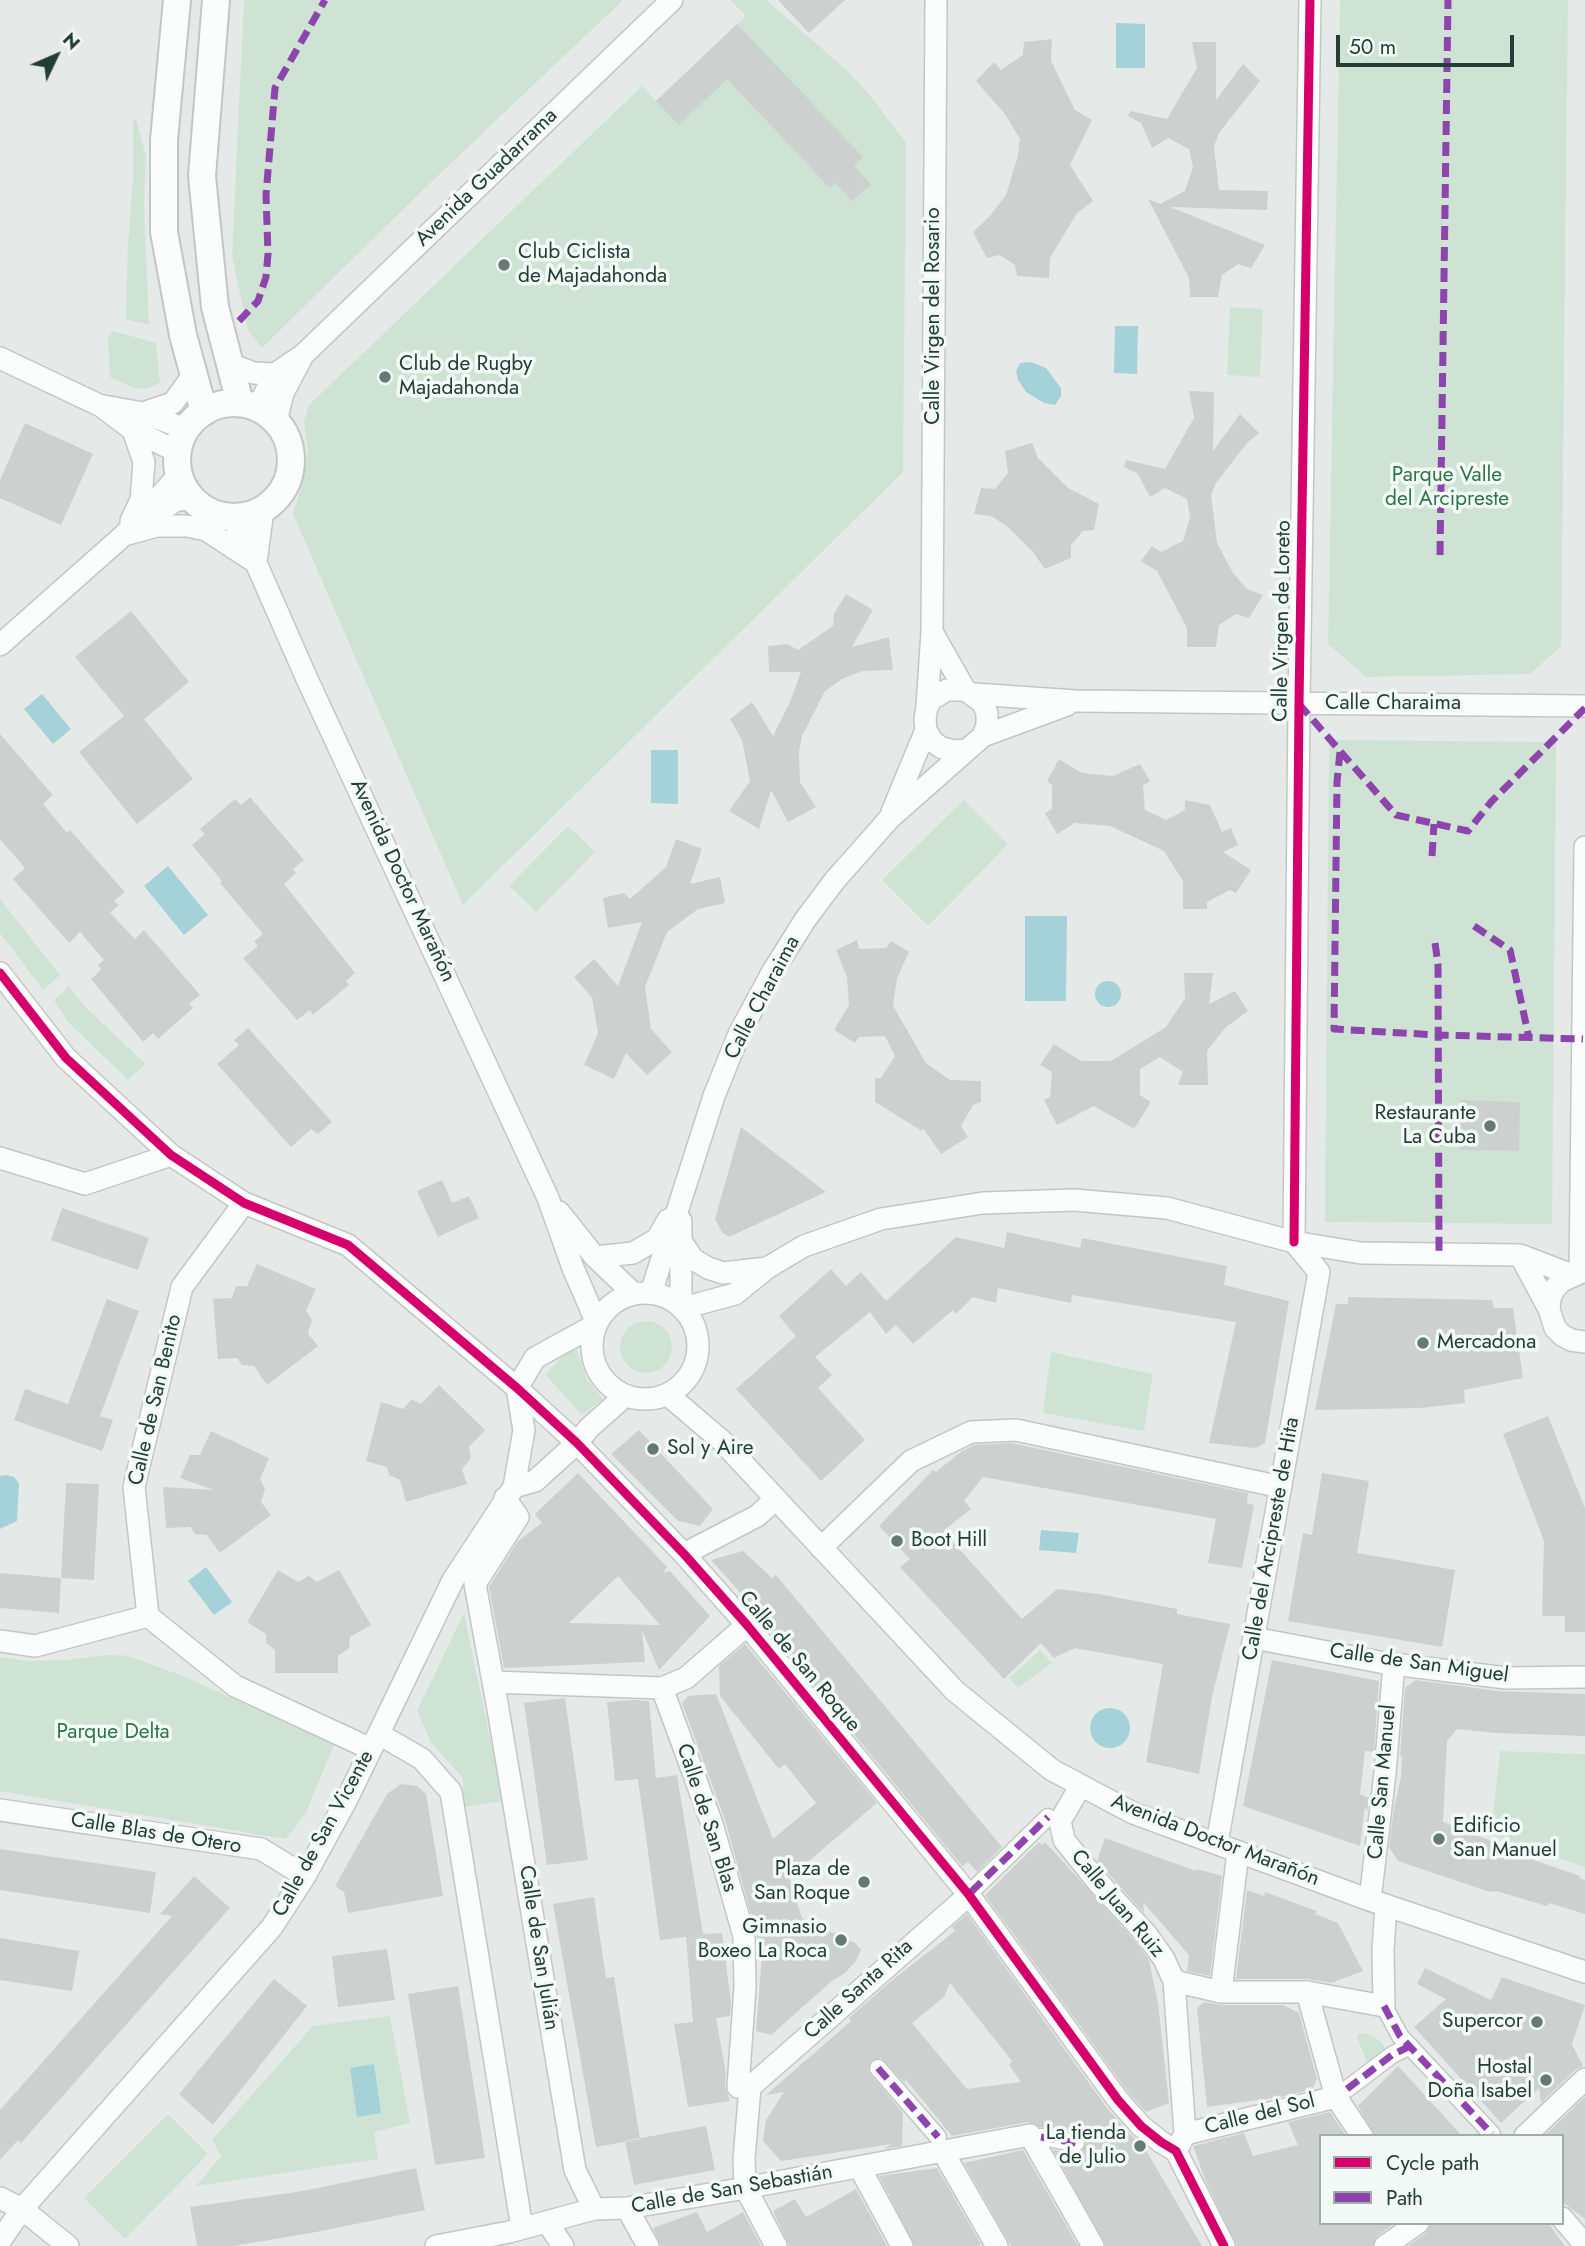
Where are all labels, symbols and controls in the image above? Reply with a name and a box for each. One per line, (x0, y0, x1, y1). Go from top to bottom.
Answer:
north arrow (21, 21, 91, 91)
scale bar (1340, 21, 1518, 65)
text: N (57, 26, 86, 56)
text: 50 m (1349, 32, 1396, 62)
street label: Avenida Guadarrama (411, 104, 563, 252)
street label: Calle Virgen del Rosario (921, 207, 947, 425)
place label: Club Ciclista de Majadahonda (518, 240, 667, 290)
marker: Club Ciclista de Majadahonda (496, 257, 512, 273)
place label: Club de Rugby Majadahonda (399, 352, 532, 402)
marker: Club de Rugby Majadahonda (377, 369, 393, 385)
park label: Parque Valle del Arcipreste (1385, 463, 1509, 513)
street label: Calle Virgen de Loreto (1269, 520, 1297, 722)
street label: Calle Charaima (1325, 691, 1461, 717)
street label: Avenida Doctor Marañón (344, 775, 460, 987)
street label: Calle Charaima (720, 932, 806, 1064)
place label: Restaurante La Cuba (1375, 1101, 1476, 1151)
marker: Restaurante La Cuba (1482, 1118, 1498, 1134)
street label: Calle de San Benito (124, 1312, 188, 1488)
place label: Mercadona (1437, 1330, 1536, 1356)
marker: Mercadona (1415, 1335, 1431, 1351)
street label: Calle del Arcipreste de Hita (1238, 1415, 1306, 1663)
place label: Sol y Aire (667, 1436, 754, 1462)
marker: Sol y Aire (645, 1441, 661, 1457)
place label: Boot Hill (911, 1528, 987, 1554)
marker: Boot Hill (889, 1533, 905, 1549)
street label: Calle de San Roque (733, 1586, 865, 1738)
street label: Calle de San Miguel (1328, 1639, 1510, 1689)
street label: Calle San Manuel (1364, 1704, 1402, 1860)
park label: Parque Delta (56, 1720, 170, 1746)
street label: Calle de San Blas (670, 1741, 742, 1895)
street label: Calle de San Vicente (268, 1746, 380, 1922)
street label: Avenida Doctor Marañón (1107, 1790, 1323, 1892)
street label: Calle Blas de Otero (69, 1808, 243, 1860)
place label: Edificio San Manuel (1453, 1814, 1557, 1864)
marker: Edificio San Manuel (1431, 1831, 1447, 1847)
street label: Calle Juan Ruiz (1065, 1845, 1169, 1963)
place label: Plaza de San Roque (754, 1857, 850, 1907)
street label: Calle de San Julián (513, 1864, 563, 2032)
marker: Plaza de San Roque (856, 1874, 872, 1890)
place label: Gimnasio Boxeo La Roca (698, 1915, 827, 1965)
marker: Gimnasio Boxeo La Roca (833, 1932, 849, 1948)
street label: Calle Santa Rita (799, 1935, 919, 2045)
place label: Supercor (1442, 2009, 1523, 2035)
marker: Supercor (1529, 2014, 1545, 2030)
place label: Hostal Doña Isabel (1428, 2055, 1532, 2105)
marker: Hostal Doña Isabel (1538, 2072, 1554, 2088)
street label: Calle del Sol (1202, 2089, 1318, 2141)
place label: La tienda de Julio (1046, 2121, 1126, 2171)
legend (1319, 2134, 1564, 2225)
marker: La tienda de Julio (1132, 2138, 1148, 2154)
text: Cycle path (1386, 2148, 1479, 2178)
street label: Calle de San Sebastián (629, 2160, 835, 2220)
text: Path (1386, 2183, 1423, 2213)

